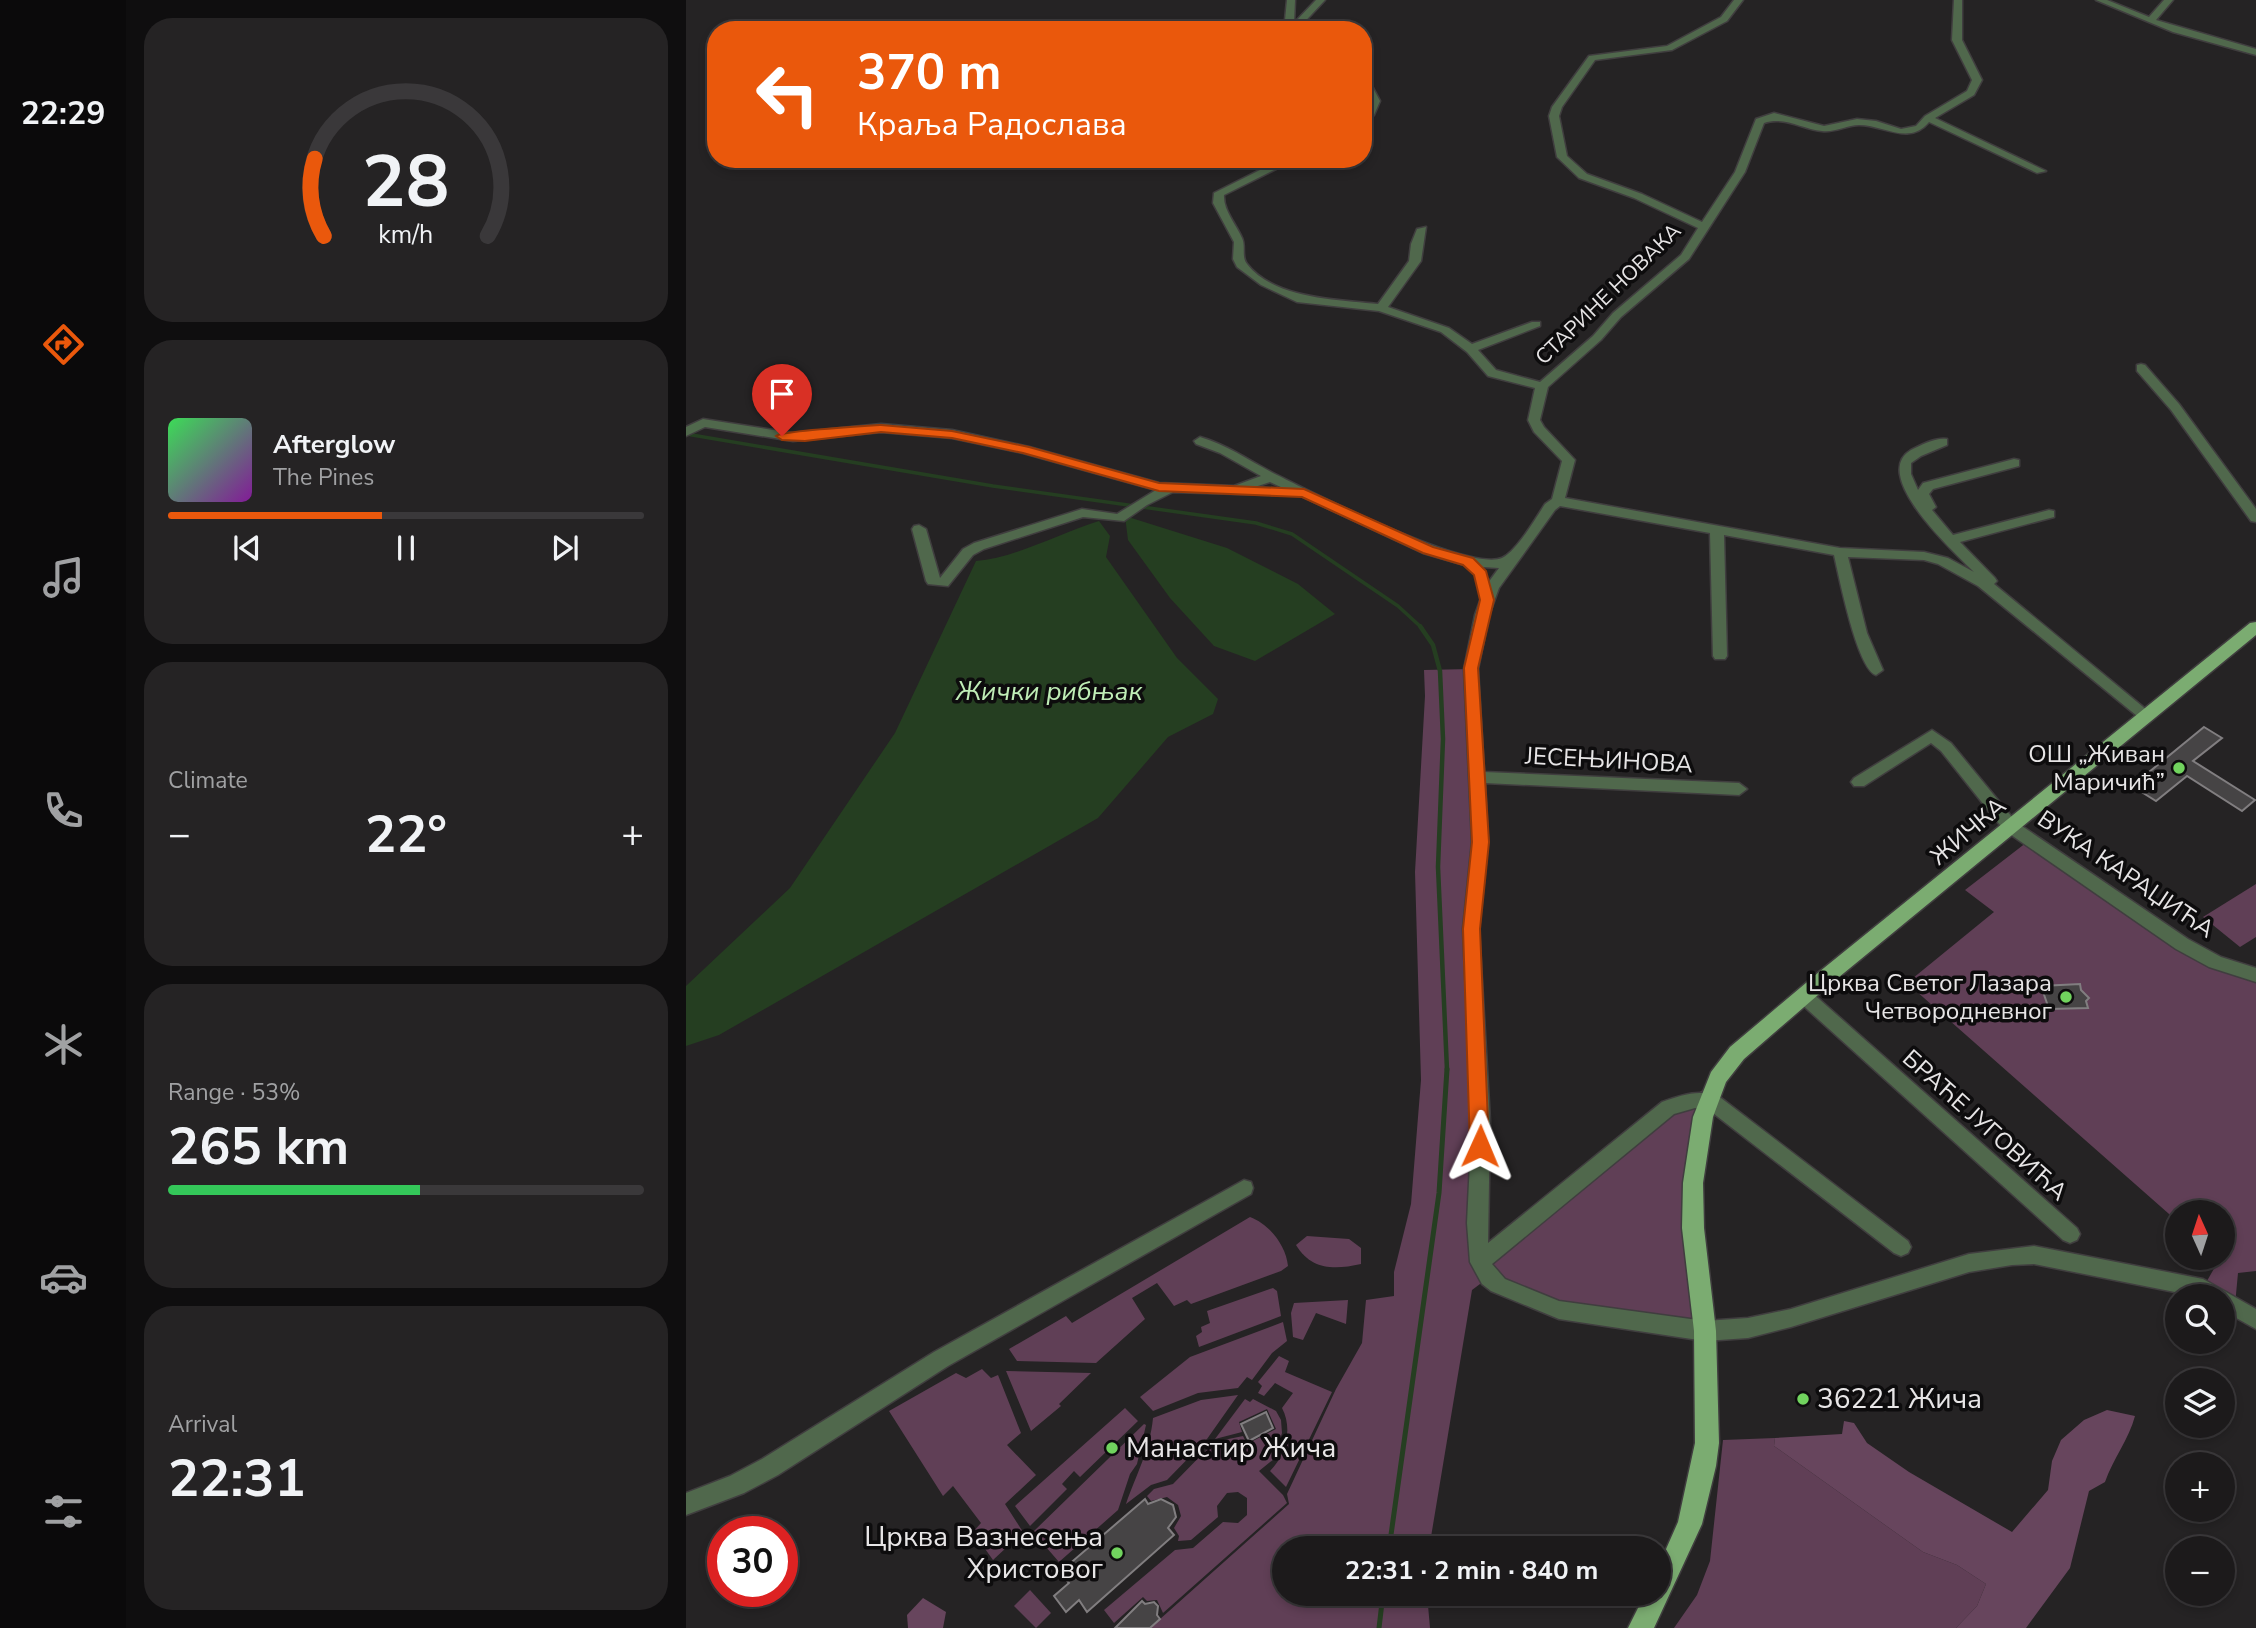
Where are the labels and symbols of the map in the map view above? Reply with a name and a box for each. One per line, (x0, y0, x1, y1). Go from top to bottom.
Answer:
street label: СТАРИНЕ НОВАКА (1529, 217, 1687, 371)
pin (752, 364, 812, 436)
water label: Жички рибњак (955, 674, 1143, 709)
place label: ОШ „Живан Маричић” (2028, 738, 2165, 798)
street label: ЈЕСЕЊИНОВА (1523, 740, 1694, 780)
marker: ОШ „Живан Маричић” (2171, 760, 2187, 776)
street label: ЖИЧКА (1923, 790, 2013, 872)
street label: ВУКА КАРАЏИЋА (2031, 803, 2221, 945)
place label: Црква Светог Лазара Четвородневног (1808, 967, 2053, 1027)
marker: Црква Светог Лазара Четвородневног (2058, 989, 2074, 1005)
street label: БРАЋЕ ЈУГОВИЋА (1896, 1042, 2075, 1208)
position arrow (1443, 1109, 1517, 1183)
north arrow (2165, 1200, 2235, 1270)
place label: 36221 Жича (1817, 1380, 1982, 1418)
marker: 36221 Жича (1795, 1391, 1811, 1407)
place label: Манастир Жича (1126, 1429, 1336, 1467)
marker: Манастир Жича (1104, 1440, 1120, 1456)
speed limit sign: 30 (707, 1516, 798, 1607)
place label: Црква Вазнесења Христовог (864, 1518, 1103, 1588)
marker: Црква Вазнесења Христовог (1109, 1545, 1125, 1561)

